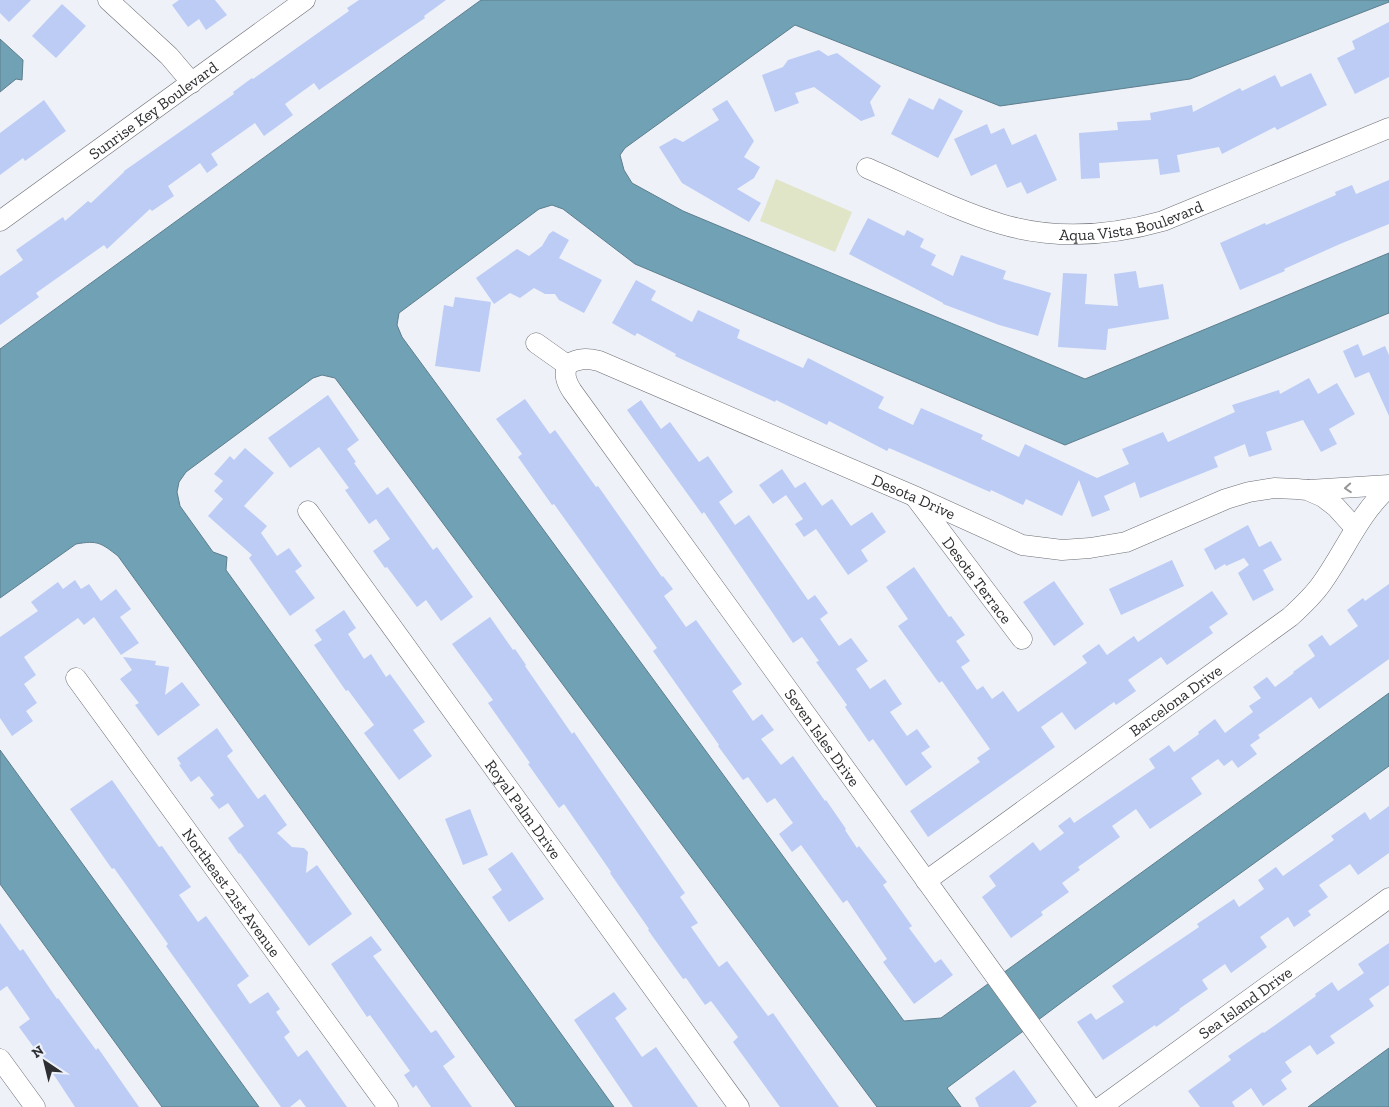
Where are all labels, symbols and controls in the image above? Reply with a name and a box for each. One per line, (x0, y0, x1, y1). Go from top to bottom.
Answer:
street label: Sunrise Key Boulevard (85, 57, 222, 164)
street label: Aqua Vista Boulevard (1059, 197, 1206, 244)
street label: Desota Drive (869, 470, 958, 524)
one-way arrow (1344, 482, 1352, 493)
street label: Desota Terrace (938, 533, 1016, 627)
street label: Barcelona Drive (1126, 661, 1226, 741)
street label: Seven Isles Drive (780, 685, 864, 790)
street label: Royal Palm Drive (481, 756, 565, 863)
street label: Northeast 21st Avenue (178, 825, 285, 961)
street label: Sea Island Drive (1195, 963, 1296, 1043)
north arrow (20, 1037, 70, 1087)
text: N (29, 1042, 47, 1062)

